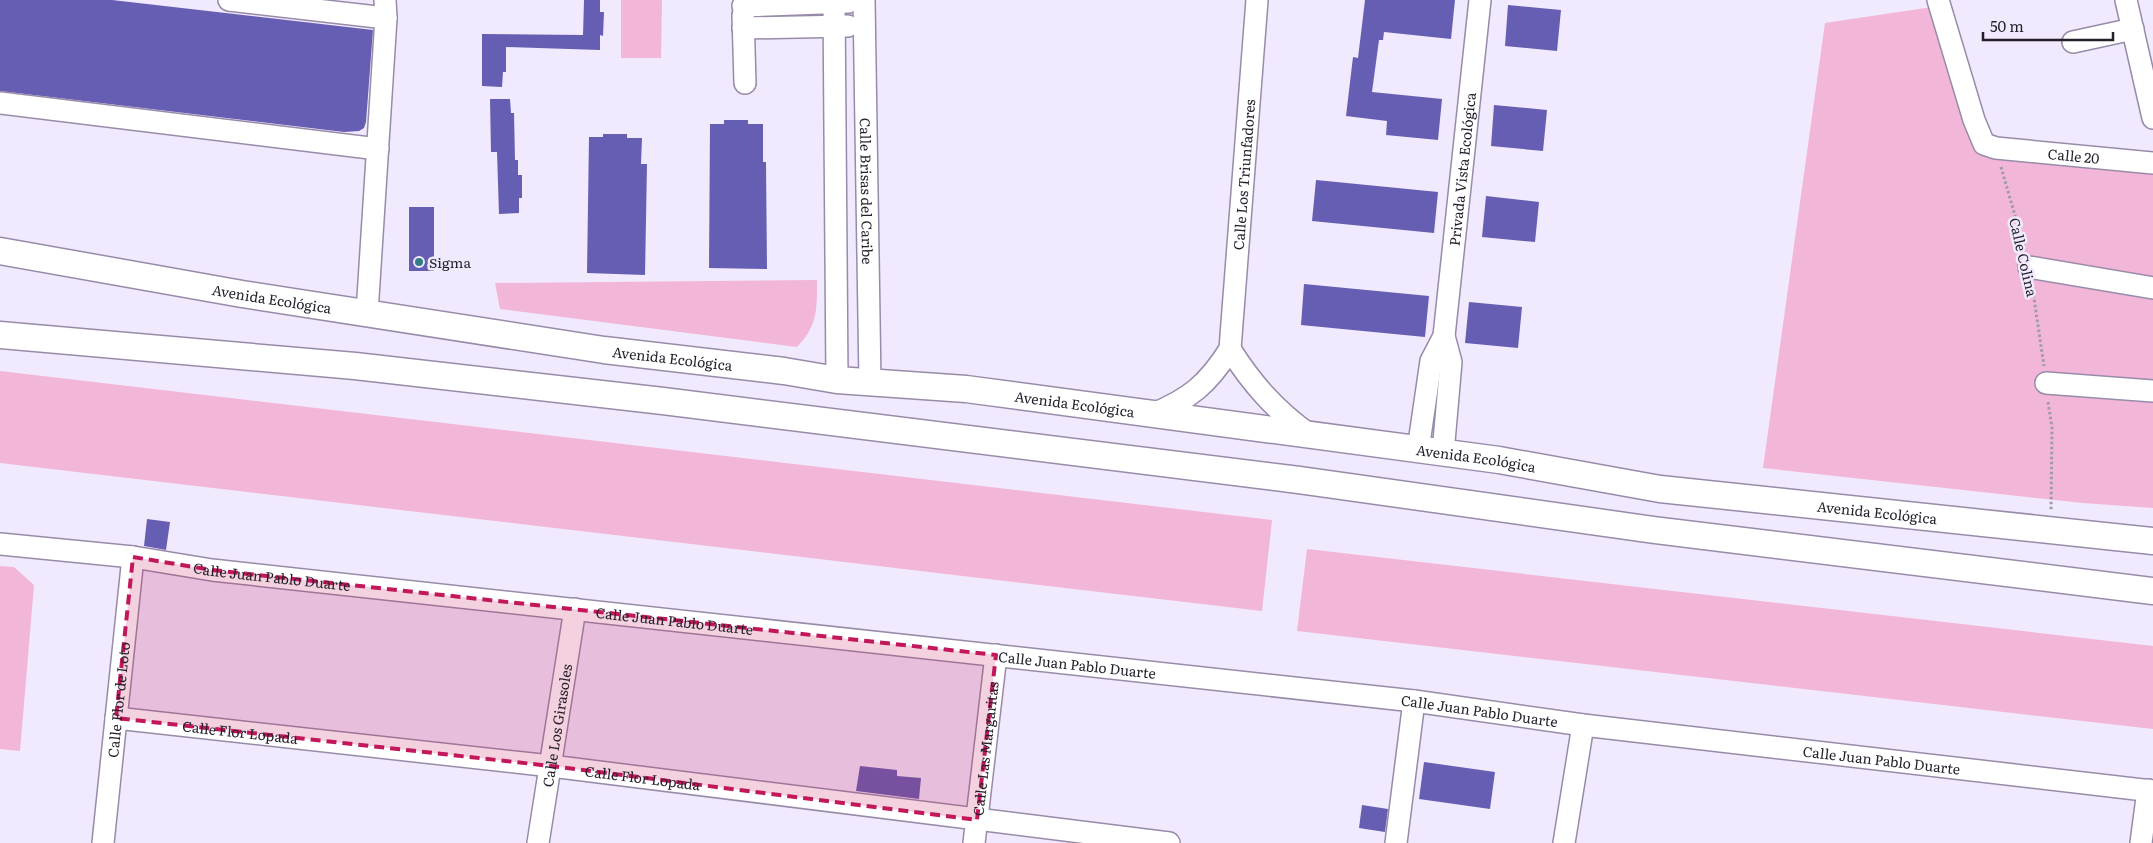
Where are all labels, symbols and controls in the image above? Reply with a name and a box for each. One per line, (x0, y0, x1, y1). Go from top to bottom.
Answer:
scale bar (1983, 10, 2113, 42)
text: 50 m (1990, 14, 2024, 37)
street label: Privada Vista Ecológica (1444, 91, 1480, 247)
street label: Calle Los Triunfadores (1228, 98, 1259, 251)
street label: Calle Brisas del Caribe (856, 117, 878, 265)
street label: Calle 20 (2047, 143, 2100, 168)
street label: Calle Colina (2005, 216, 2043, 299)
place label: Sigma (429, 252, 471, 272)
marker: Sigma (413, 256, 425, 268)
street label: Avenida Ecológica (211, 279, 333, 318)
street label: Avenida Ecológica (611, 341, 734, 375)
street label: Avenida Ecológica (1014, 386, 1136, 421)
street label: Avenida Ecológica (1415, 439, 1538, 477)
street label: Avenida Ecológica (1816, 496, 1939, 528)
street label: Calle Juan Pablo Duarte (192, 557, 352, 595)
street label: Calle Juan Pablo Duarte (595, 602, 754, 639)
street label: Calle Flor de Loto (102, 641, 134, 759)
street label: Calle Juan Pablo Duarte (997, 646, 1157, 683)
street label: Calle Los Girasoles (537, 663, 576, 788)
street label: Calle Las Margaritas (967, 680, 1003, 817)
street label: Calle Juan Pablo Duarte (1400, 690, 1559, 731)
street label: Calle Flor Lopada (181, 715, 300, 748)
street label: Calle Juan Pablo Duarte (1802, 741, 1961, 779)
street label: Calle Flor Lopada (584, 760, 702, 795)

